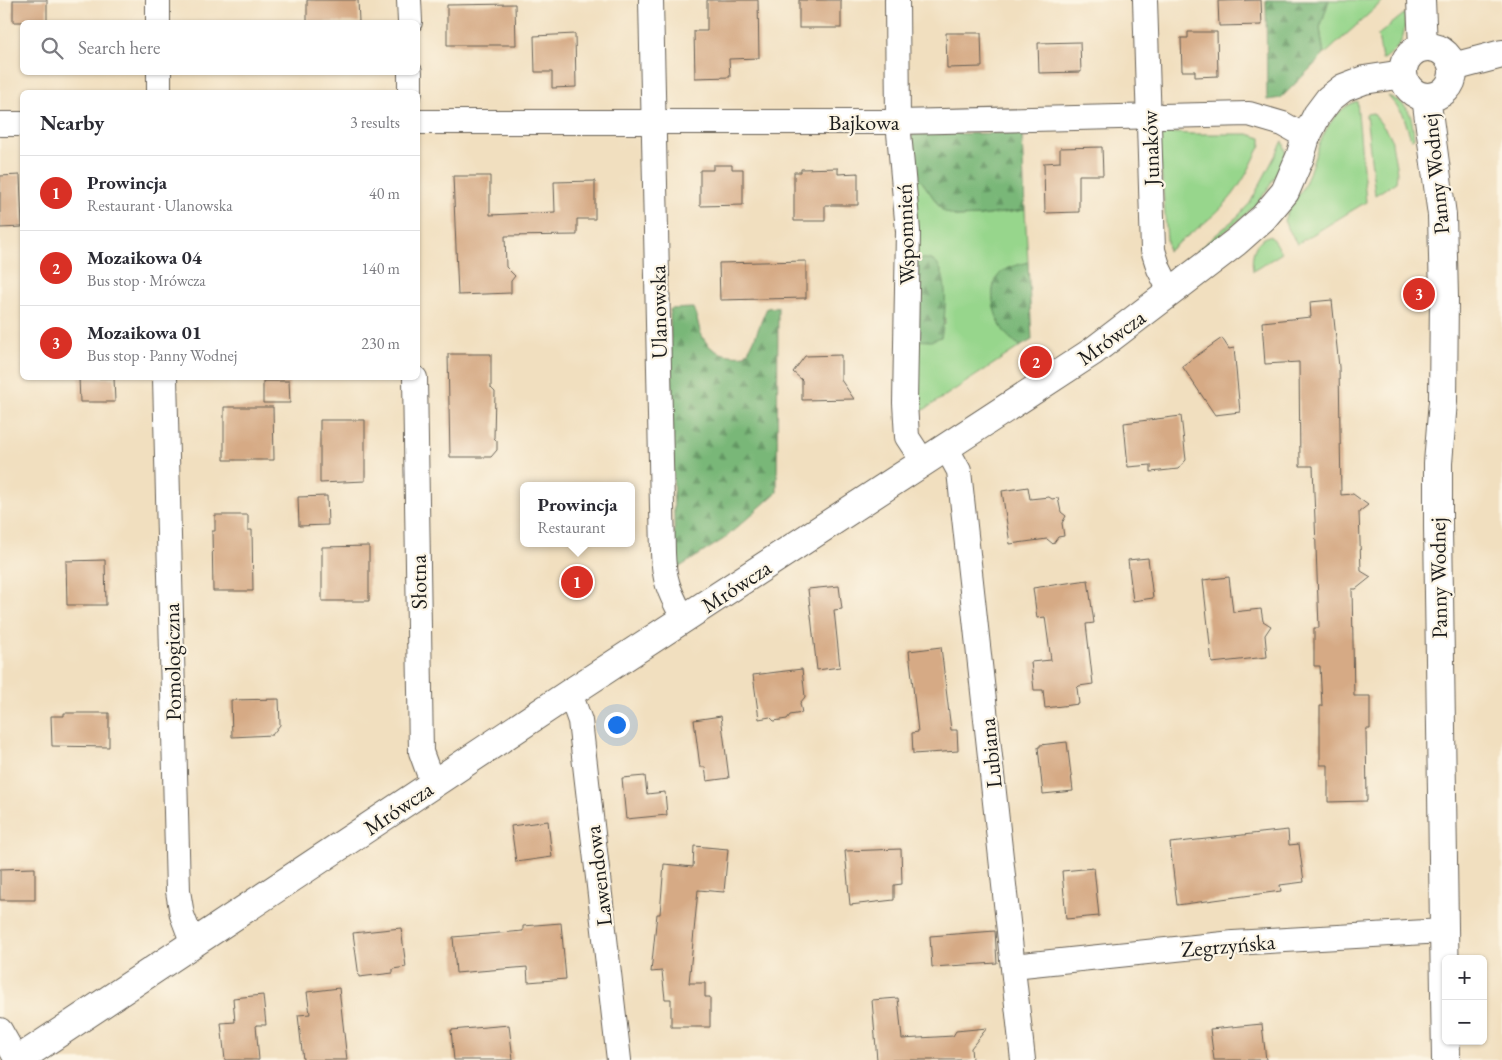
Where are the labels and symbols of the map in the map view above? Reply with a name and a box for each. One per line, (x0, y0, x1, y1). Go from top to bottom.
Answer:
street label: Bajkowa (829, 108, 900, 137)
street label: Junaków (1135, 109, 1166, 188)
street label: Panny Wodnej (1415, 112, 1456, 236)
street label: Wspomnień (889, 182, 922, 285)
street label: Ulanowska (643, 265, 674, 359)
pin: 3 (1403, 275, 1435, 313)
street label: Mrówcza (1071, 303, 1151, 372)
pin: 2 (1020, 343, 1052, 381)
street label: Panny Wodnej (1423, 517, 1454, 639)
street label: Mrówcza (696, 553, 777, 620)
street label: Słotna (404, 554, 433, 610)
pin: 1 (561, 563, 593, 601)
street label: Pomologiczna (157, 603, 188, 721)
your location (604, 712, 630, 738)
street label: Lubiana (972, 716, 1009, 789)
street label: Mrówcza (358, 775, 439, 842)
street label: Lawendowa (578, 824, 619, 928)
street label: Zegrzyńska (1180, 927, 1277, 964)

